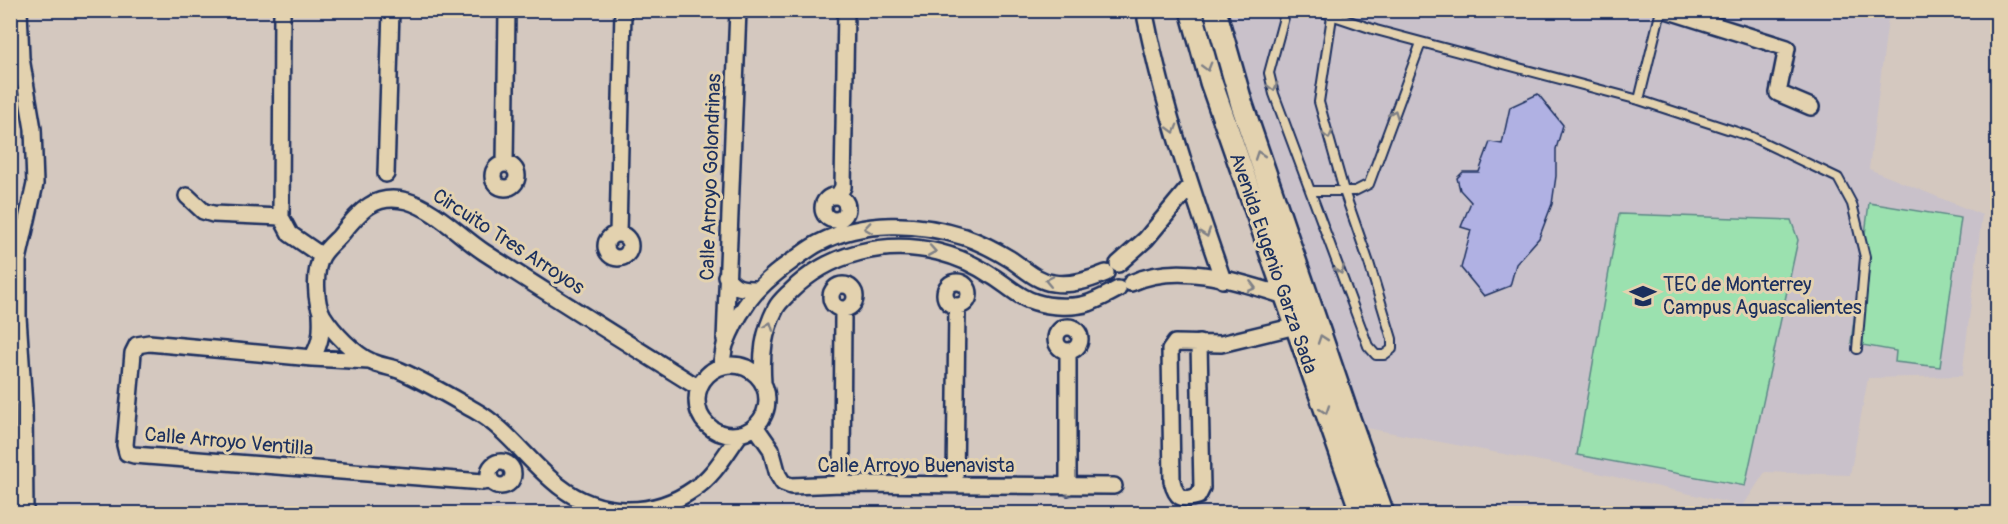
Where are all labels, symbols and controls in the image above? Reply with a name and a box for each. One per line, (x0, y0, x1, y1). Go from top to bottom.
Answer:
one-way arrow (1200, 61, 1212, 72)
street label: Calle Arroyo Golondrinas (694, 73, 727, 281)
one-way arrow (1265, 82, 1278, 92)
one-way arrow (1387, 110, 1400, 120)
one-way arrow (1166, 123, 1178, 133)
one-way arrow (1321, 129, 1333, 140)
street label: Avenida Eugenio Garza Sada (1224, 149, 1323, 377)
one-way arrow (1253, 150, 1266, 161)
street label: Circuito Tres Arroyos (428, 183, 589, 300)
one-way arrow (863, 221, 872, 234)
one-way arrow (1199, 227, 1212, 238)
one-way arrow (926, 244, 936, 257)
one-way arrow (1333, 264, 1345, 275)
place label: TEC de Monterrey Campus Aguascalientes (1663, 272, 1862, 320)
one-way arrow (1045, 275, 1055, 288)
one-way arrow (1247, 279, 1257, 292)
school or university icon: TEC de Monterrey Campus Aguascalientes (1628, 281, 1658, 311)
one-way arrow (762, 321, 774, 332)
one-way arrow (1317, 334, 1330, 345)
one-way arrow (1318, 404, 1331, 415)
street label: Calle Arroyo Ventilla (143, 422, 315, 461)
street label: Calle Arroyo Buenavista (818, 453, 1014, 478)

